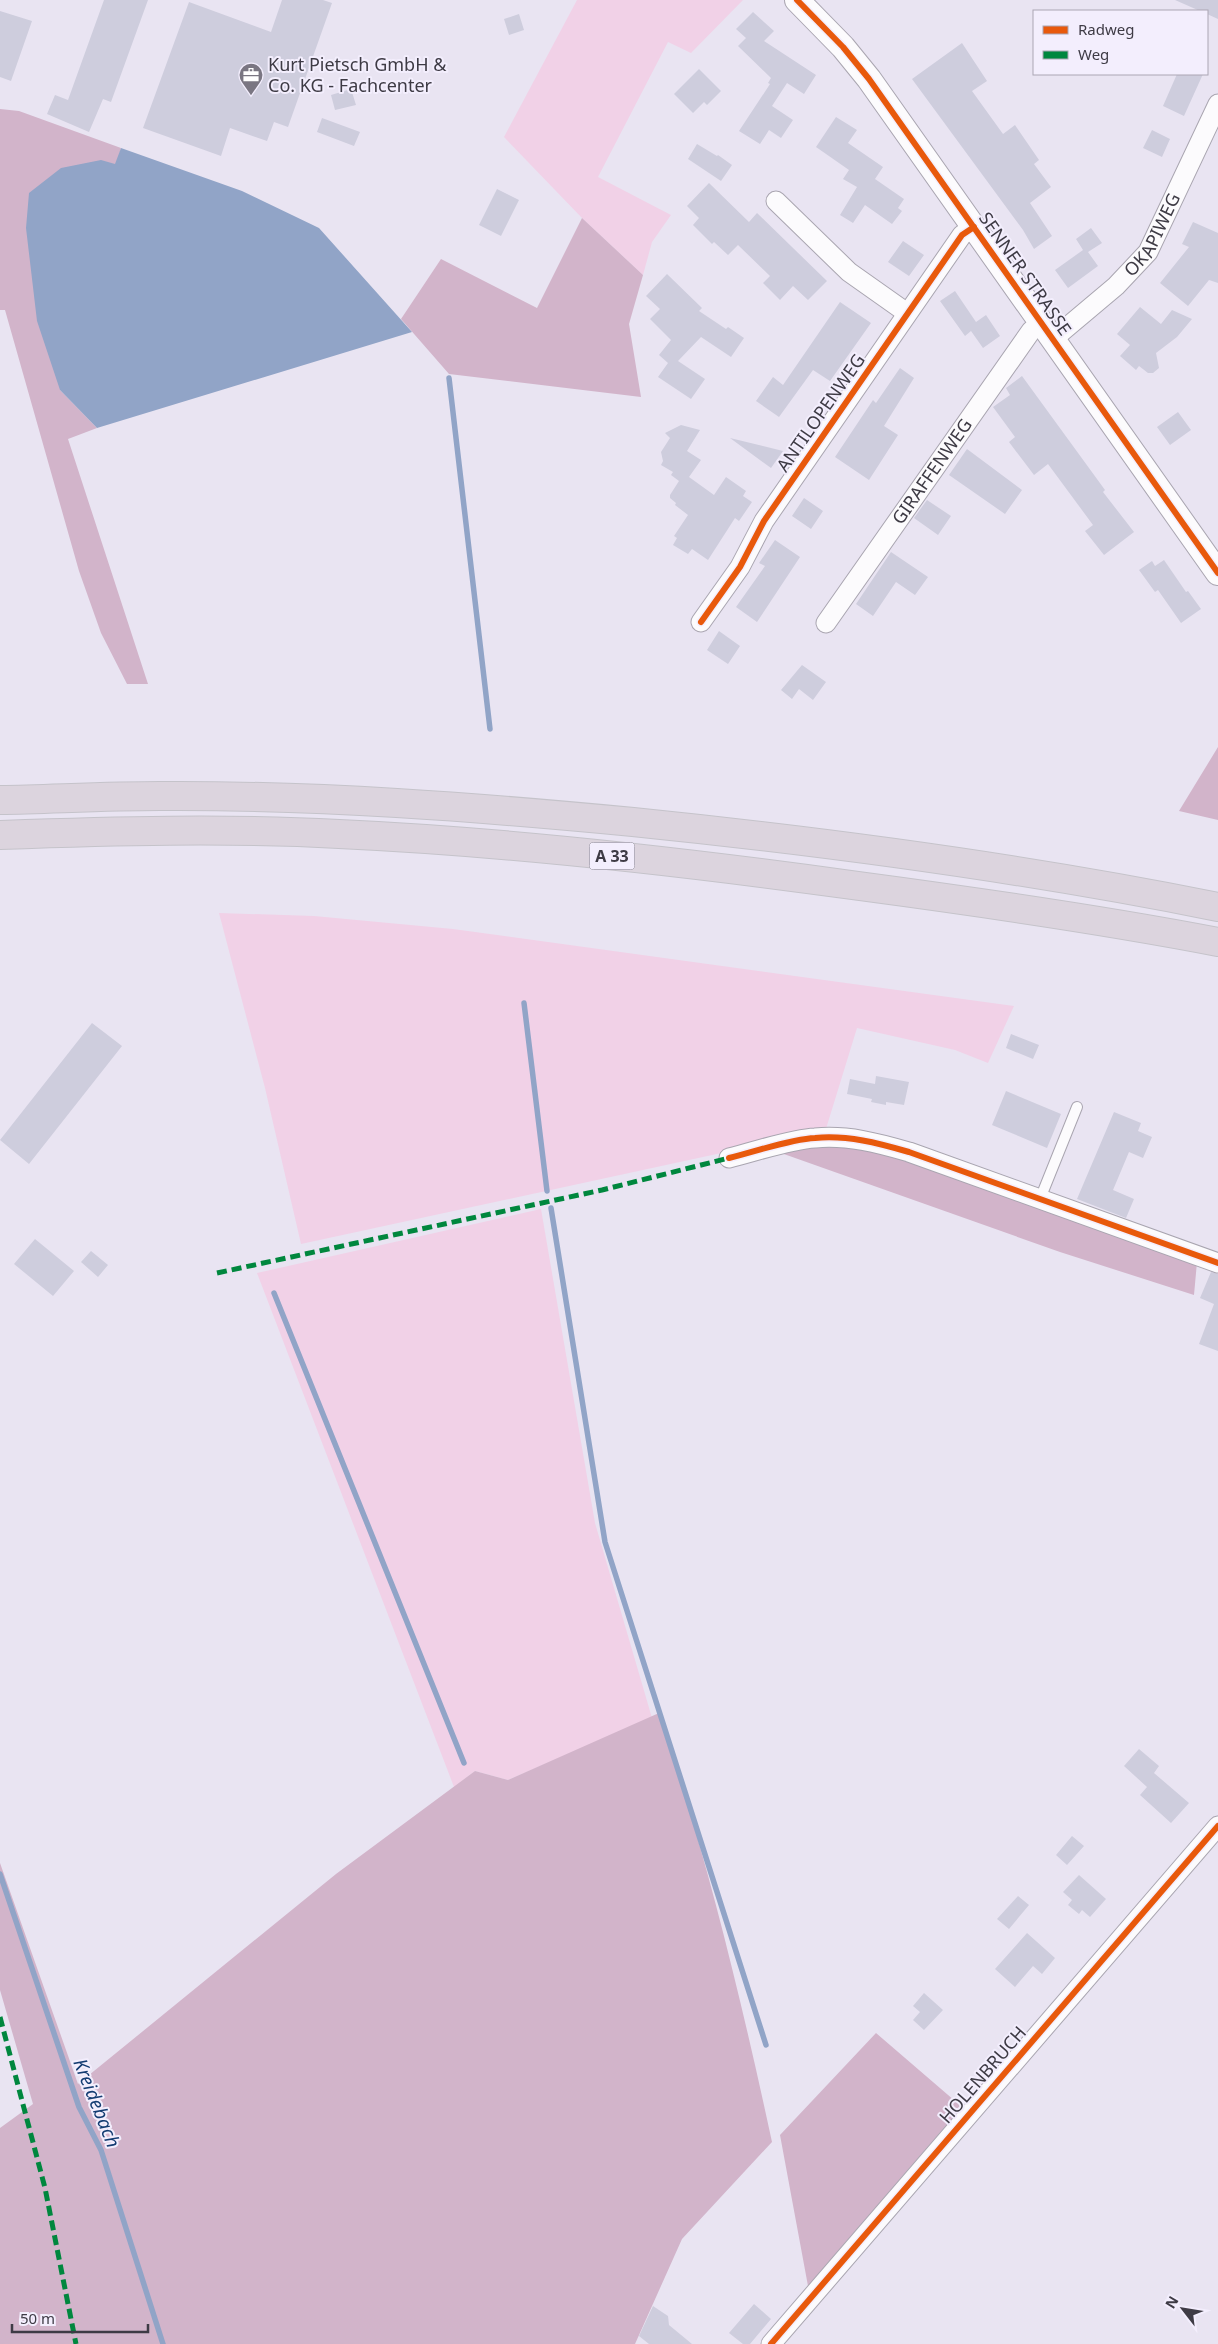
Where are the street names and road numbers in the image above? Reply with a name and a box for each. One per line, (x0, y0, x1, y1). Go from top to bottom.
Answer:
street label: OKAPIWEG (1118, 189, 1185, 281)
street label: SENNER STRASSE (974, 207, 1077, 340)
street label: ANTILOPENWEG (771, 349, 870, 476)
street label: GIRAFFENWEG (886, 413, 977, 529)
road number: A 33 (590, 842, 634, 869)
street label: HOLENBRUCH (933, 2021, 1031, 2128)

